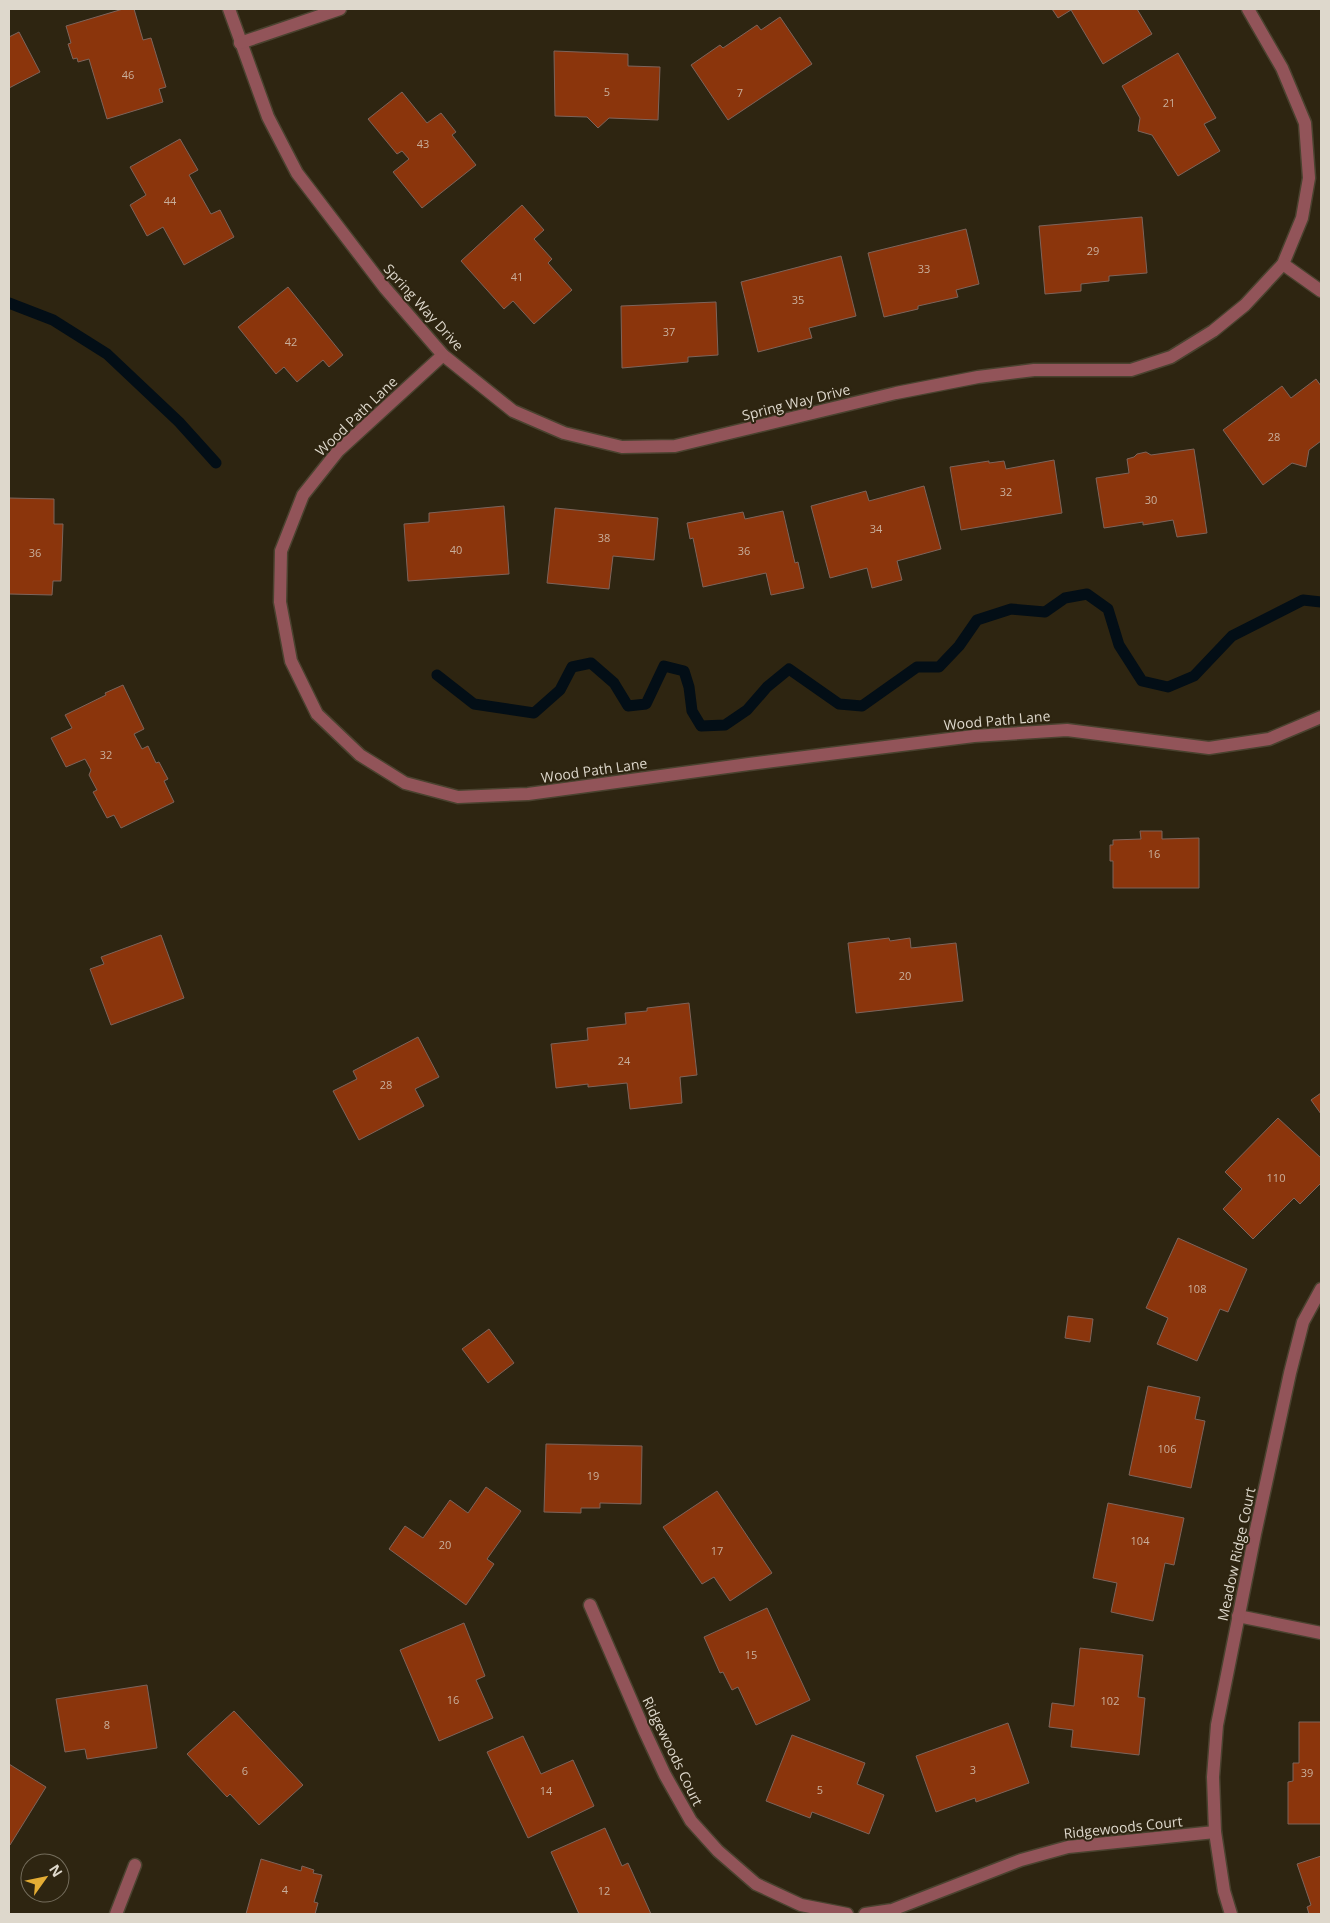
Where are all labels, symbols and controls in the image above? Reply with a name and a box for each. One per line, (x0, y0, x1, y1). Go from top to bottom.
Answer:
house number: 46 (122, 67, 134, 82)
house number: 5 (604, 84, 610, 99)
house number: 7 (737, 85, 743, 100)
house number: 21 (1163, 95, 1175, 110)
house number: 43 (417, 136, 429, 151)
house number: 44 (164, 193, 177, 208)
house number: 29 (1087, 243, 1099, 258)
street label: Spring Way Drive (380, 259, 468, 355)
house number: 33 (918, 261, 930, 276)
house number: 41 (511, 269, 523, 284)
house number: 35 (792, 292, 804, 307)
house number: 37 (663, 324, 675, 339)
house number: 42 (285, 334, 297, 349)
street label: Wood Path Lane (311, 372, 401, 460)
street label: Spring Way Drive (740, 379, 852, 425)
house number: 28 (1268, 429, 1280, 444)
house number: 32 (1000, 484, 1012, 499)
house number: 30 (1145, 492, 1157, 507)
house number: 34 (870, 521, 883, 536)
house number: 38 (598, 530, 610, 545)
house number: 40 (450, 542, 462, 557)
house number: 36 (738, 543, 750, 558)
house number: 36 (29, 545, 41, 560)
street label: Wood Path Lane (943, 706, 1051, 734)
house number: 32 (100, 747, 112, 762)
street label: Wood Path Lane (540, 753, 648, 787)
house number: 16 (1148, 846, 1160, 861)
house number: 20 (899, 968, 911, 983)
house number: 24 (618, 1053, 631, 1068)
house number: 28 (380, 1077, 392, 1092)
house number: 110 (1267, 1170, 1285, 1185)
house number: 108 (1188, 1281, 1206, 1296)
house number: 106 (1158, 1441, 1176, 1456)
house number: 19 (587, 1468, 599, 1483)
street label: Meadow Ridge Court (1213, 1485, 1259, 1623)
house number: 104 (1131, 1533, 1150, 1548)
house number: 20 (439, 1537, 451, 1552)
house number: 17 (711, 1543, 723, 1558)
house number: 15 (745, 1647, 757, 1662)
house number: 16 (447, 1692, 459, 1707)
street label: Ridgewoods Court (638, 1693, 708, 1809)
house number: 102 (1101, 1693, 1119, 1708)
house number: 8 (104, 1717, 110, 1732)
house number: 3 (970, 1762, 976, 1777)
house number: 6 (242, 1763, 248, 1778)
house number: 39 (1301, 1765, 1313, 1780)
house number: 5 (817, 1782, 823, 1797)
house number: 14 (540, 1783, 553, 1798)
street label: Ridgewoods Court (1063, 1811, 1183, 1843)
north arrow (20, 1853, 70, 1903)
text: N (45, 1861, 67, 1881)
house number: 4 (282, 1882, 289, 1897)
house number: 12 (598, 1883, 610, 1898)

